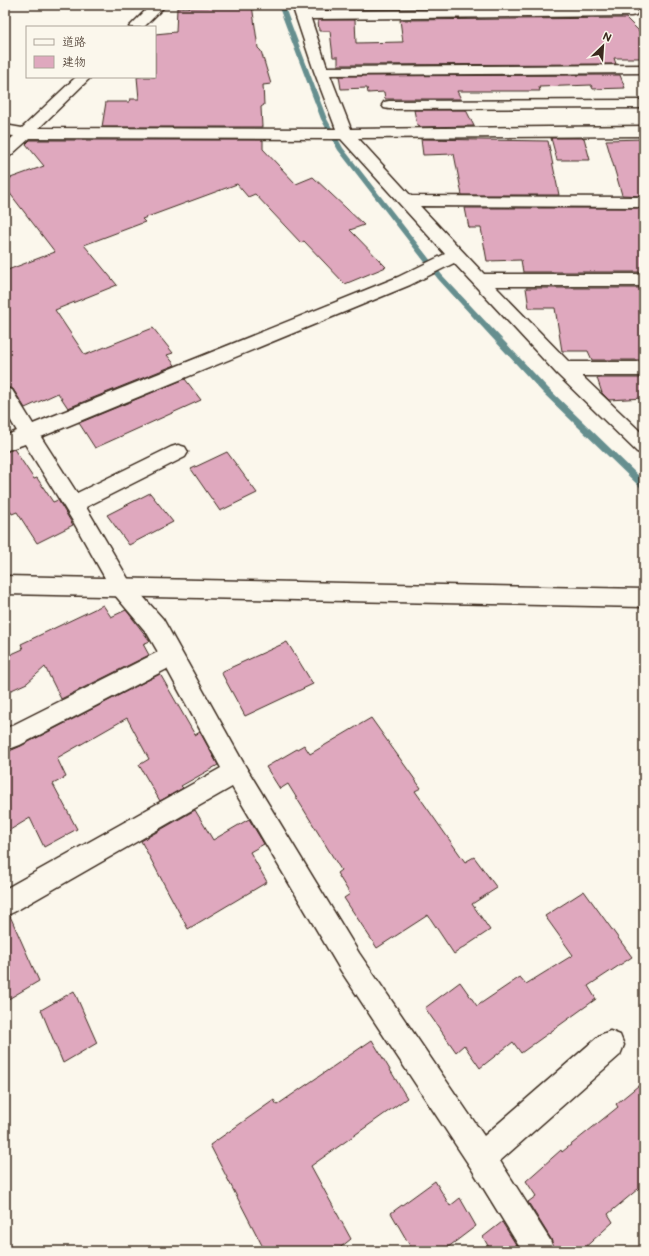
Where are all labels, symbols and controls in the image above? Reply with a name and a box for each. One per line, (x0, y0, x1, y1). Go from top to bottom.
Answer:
legend (26, 26, 156, 78)
north arrow (583, 26, 623, 66)
text: N (601, 30, 614, 45)
text: 道路 (62, 35, 86, 50)
text: 建物 (62, 55, 86, 70)

